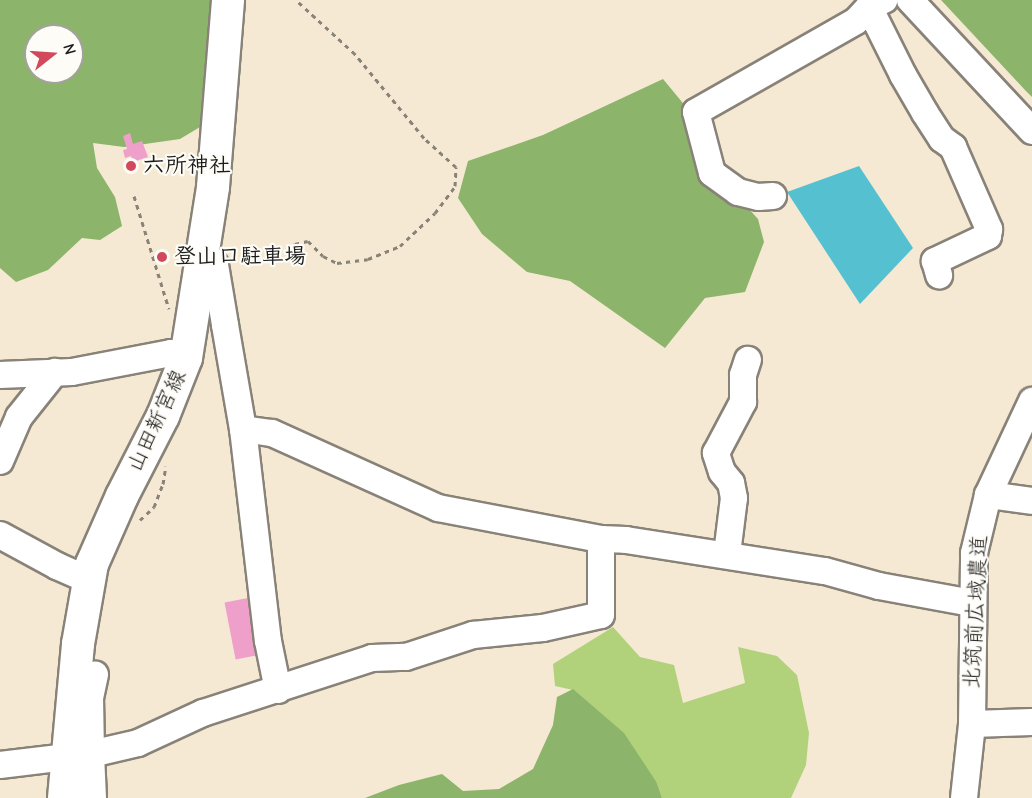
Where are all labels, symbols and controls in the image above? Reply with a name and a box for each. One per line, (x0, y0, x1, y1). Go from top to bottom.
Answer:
north arrow (24, 24, 84, 84)
text: N (59, 42, 79, 57)
place label: 六所神社 (143, 153, 231, 179)
marker: 六所神社 (124, 159, 138, 173)
place label: 登山口駐車場 (174, 244, 306, 270)
marker: 登山口駐車場 (155, 250, 169, 264)
street label: 山田新宮線 (122, 366, 192, 476)
street label: 北筑前広域農道 (959, 534, 993, 690)

